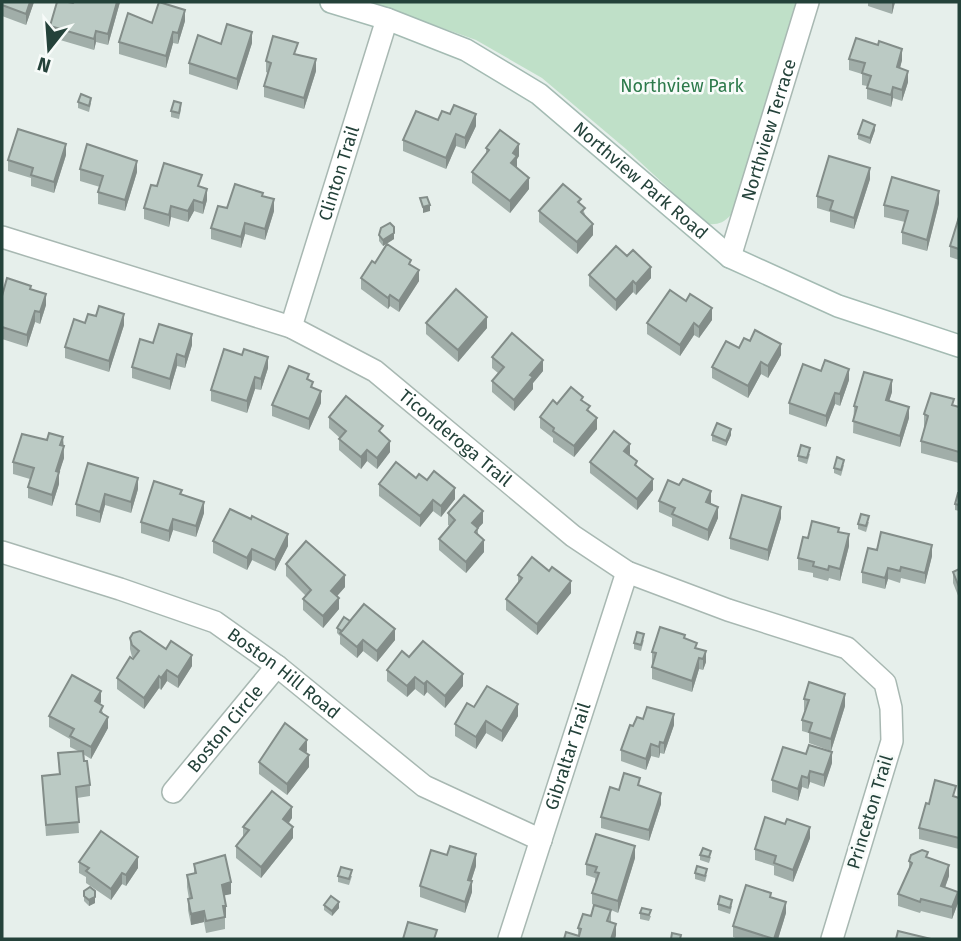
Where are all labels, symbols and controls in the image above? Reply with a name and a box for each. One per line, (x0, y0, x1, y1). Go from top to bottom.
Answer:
north arrow (14, 14, 84, 84)
text: N (35, 52, 54, 78)
street label: Northview Terrace (737, 56, 801, 204)
park label: Northview Park (620, 75, 745, 97)
street label: Northview Park Road (569, 117, 712, 244)
street label: Clinton Trail (314, 123, 364, 223)
street label: Ticonderoga Trail (394, 385, 516, 491)
street label: Boston Hill Road (223, 623, 344, 724)
street label: Boston Circle (183, 680, 268, 777)
street label: Gibraltar Trail (540, 700, 595, 813)
street label: Princeton Trail (842, 752, 898, 872)

